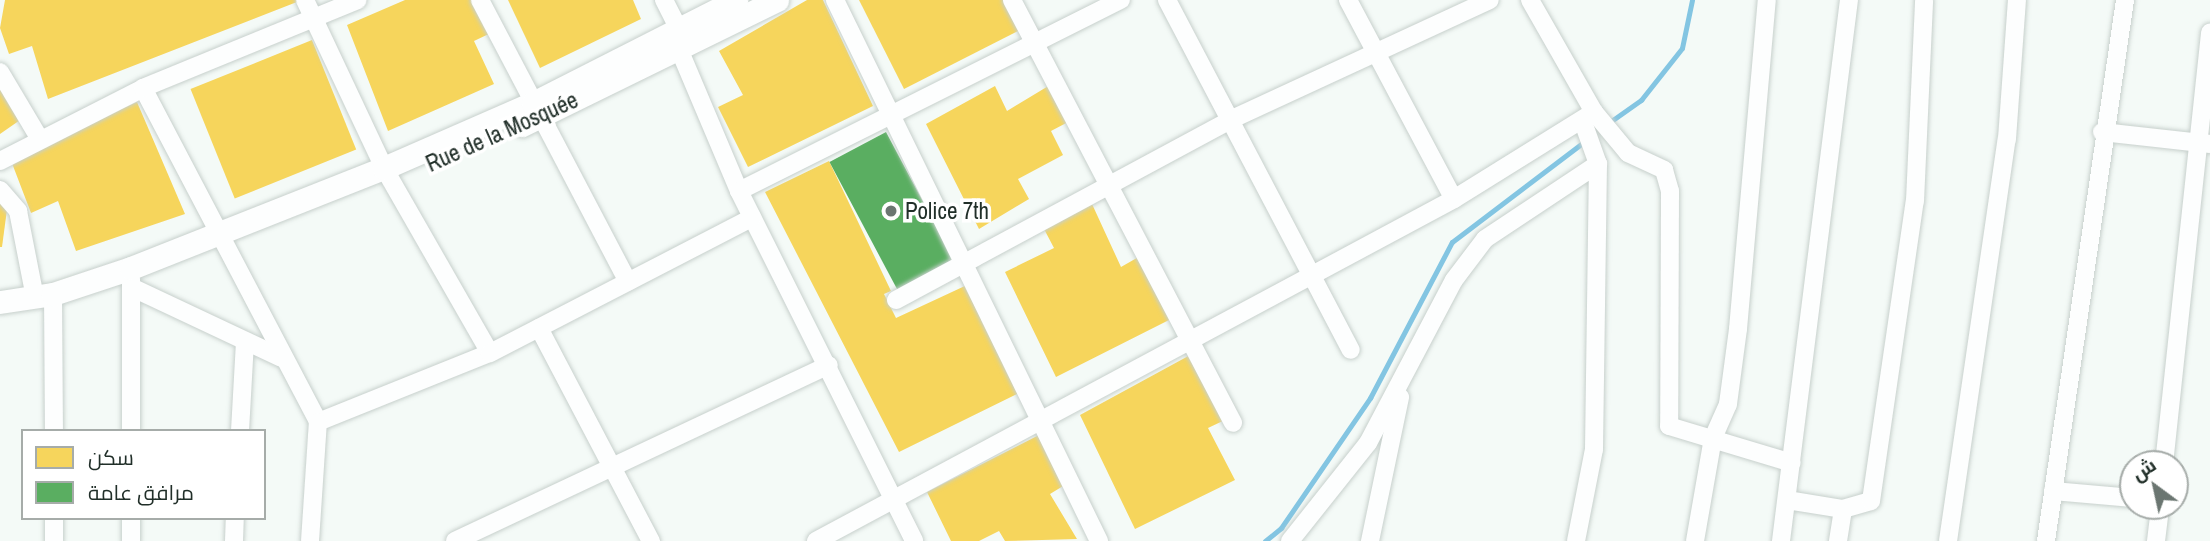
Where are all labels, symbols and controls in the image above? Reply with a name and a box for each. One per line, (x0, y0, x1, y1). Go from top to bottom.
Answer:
street label: Rue de la Mosquée (422, 86, 582, 178)
place label: Police 7th (905, 197, 989, 225)
marker: Police 7th (883, 203, 899, 219)
legend (21, 429, 266, 520)
text: سكن (88, 443, 134, 472)
north arrow (2119, 450, 2189, 520)
text: ش (2126, 452, 2161, 487)
text: مرافق عامة (88, 478, 194, 507)

